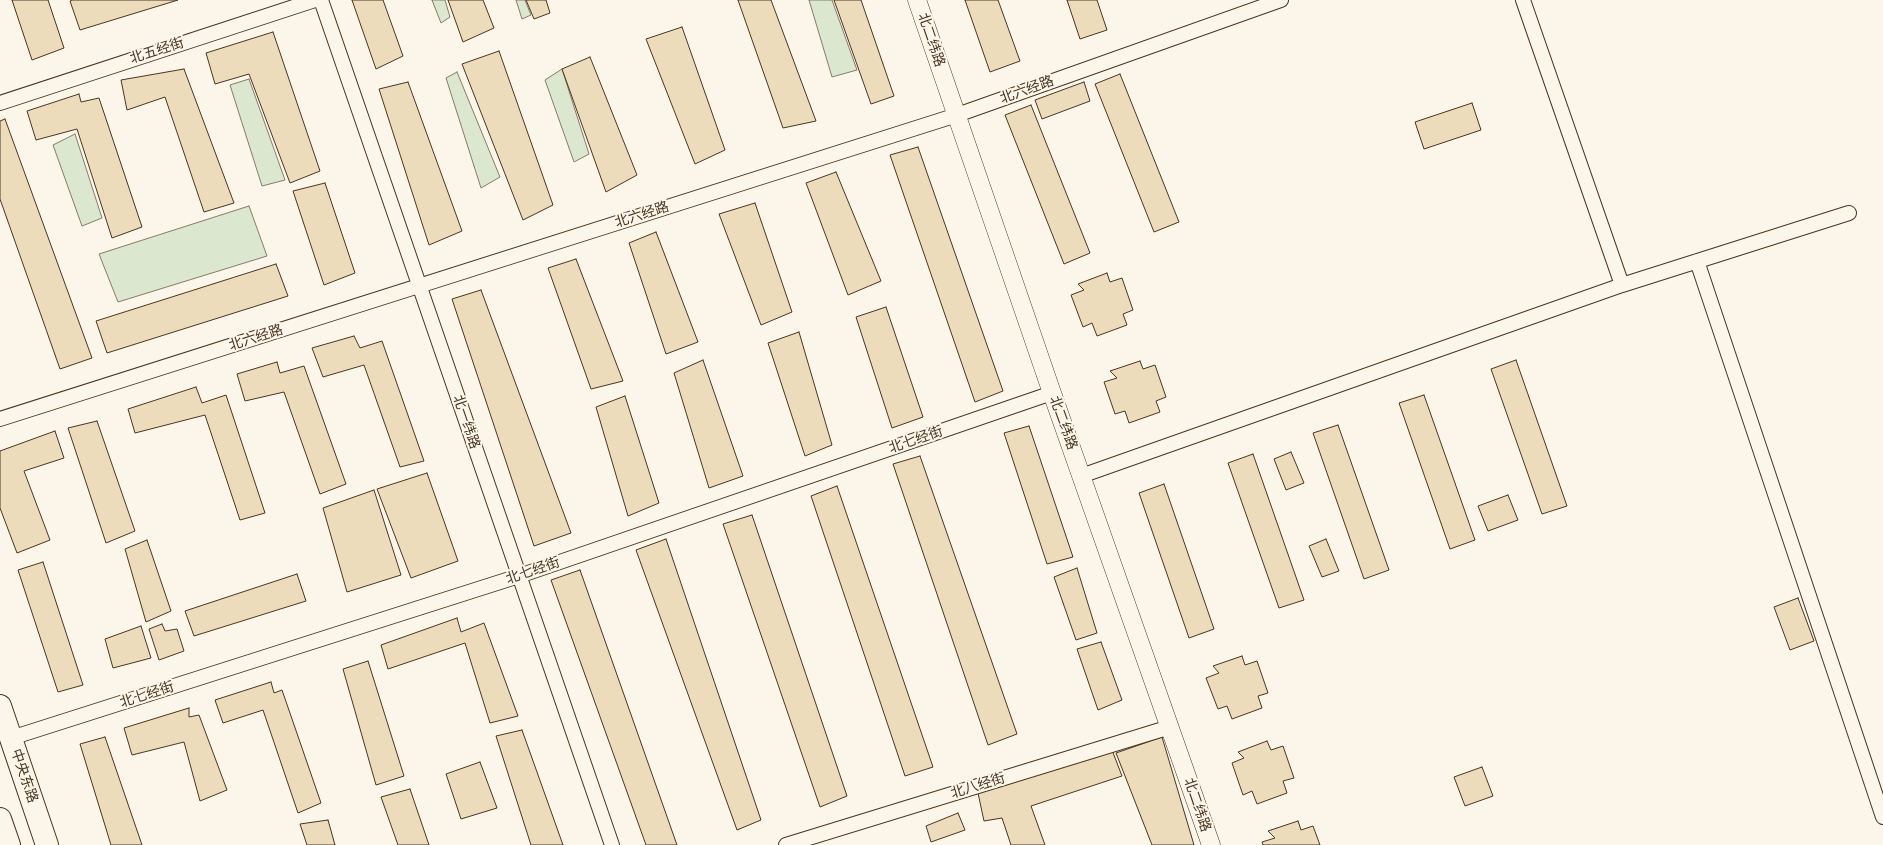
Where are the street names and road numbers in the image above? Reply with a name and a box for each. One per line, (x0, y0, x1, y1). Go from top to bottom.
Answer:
street label: 北二纬路 (914, 11, 948, 69)
street label: 北五经街 (128, 34, 186, 68)
street label: 北六经路 (998, 73, 1056, 107)
street label: 北六经路 (613, 198, 671, 232)
street label: 北六经路 (227, 321, 285, 355)
street label: 北一纬路 (449, 393, 483, 451)
street label: 北二纬路 (1046, 394, 1080, 452)
street label: 北七经街 (887, 423, 945, 457)
street label: 北七经街 (504, 554, 562, 588)
street label: 北七经街 (118, 678, 176, 712)
street label: 中央东路 (7, 747, 41, 805)
street label: 北八经街 (949, 770, 1007, 802)
street label: 北二纬路 (1180, 776, 1214, 834)

